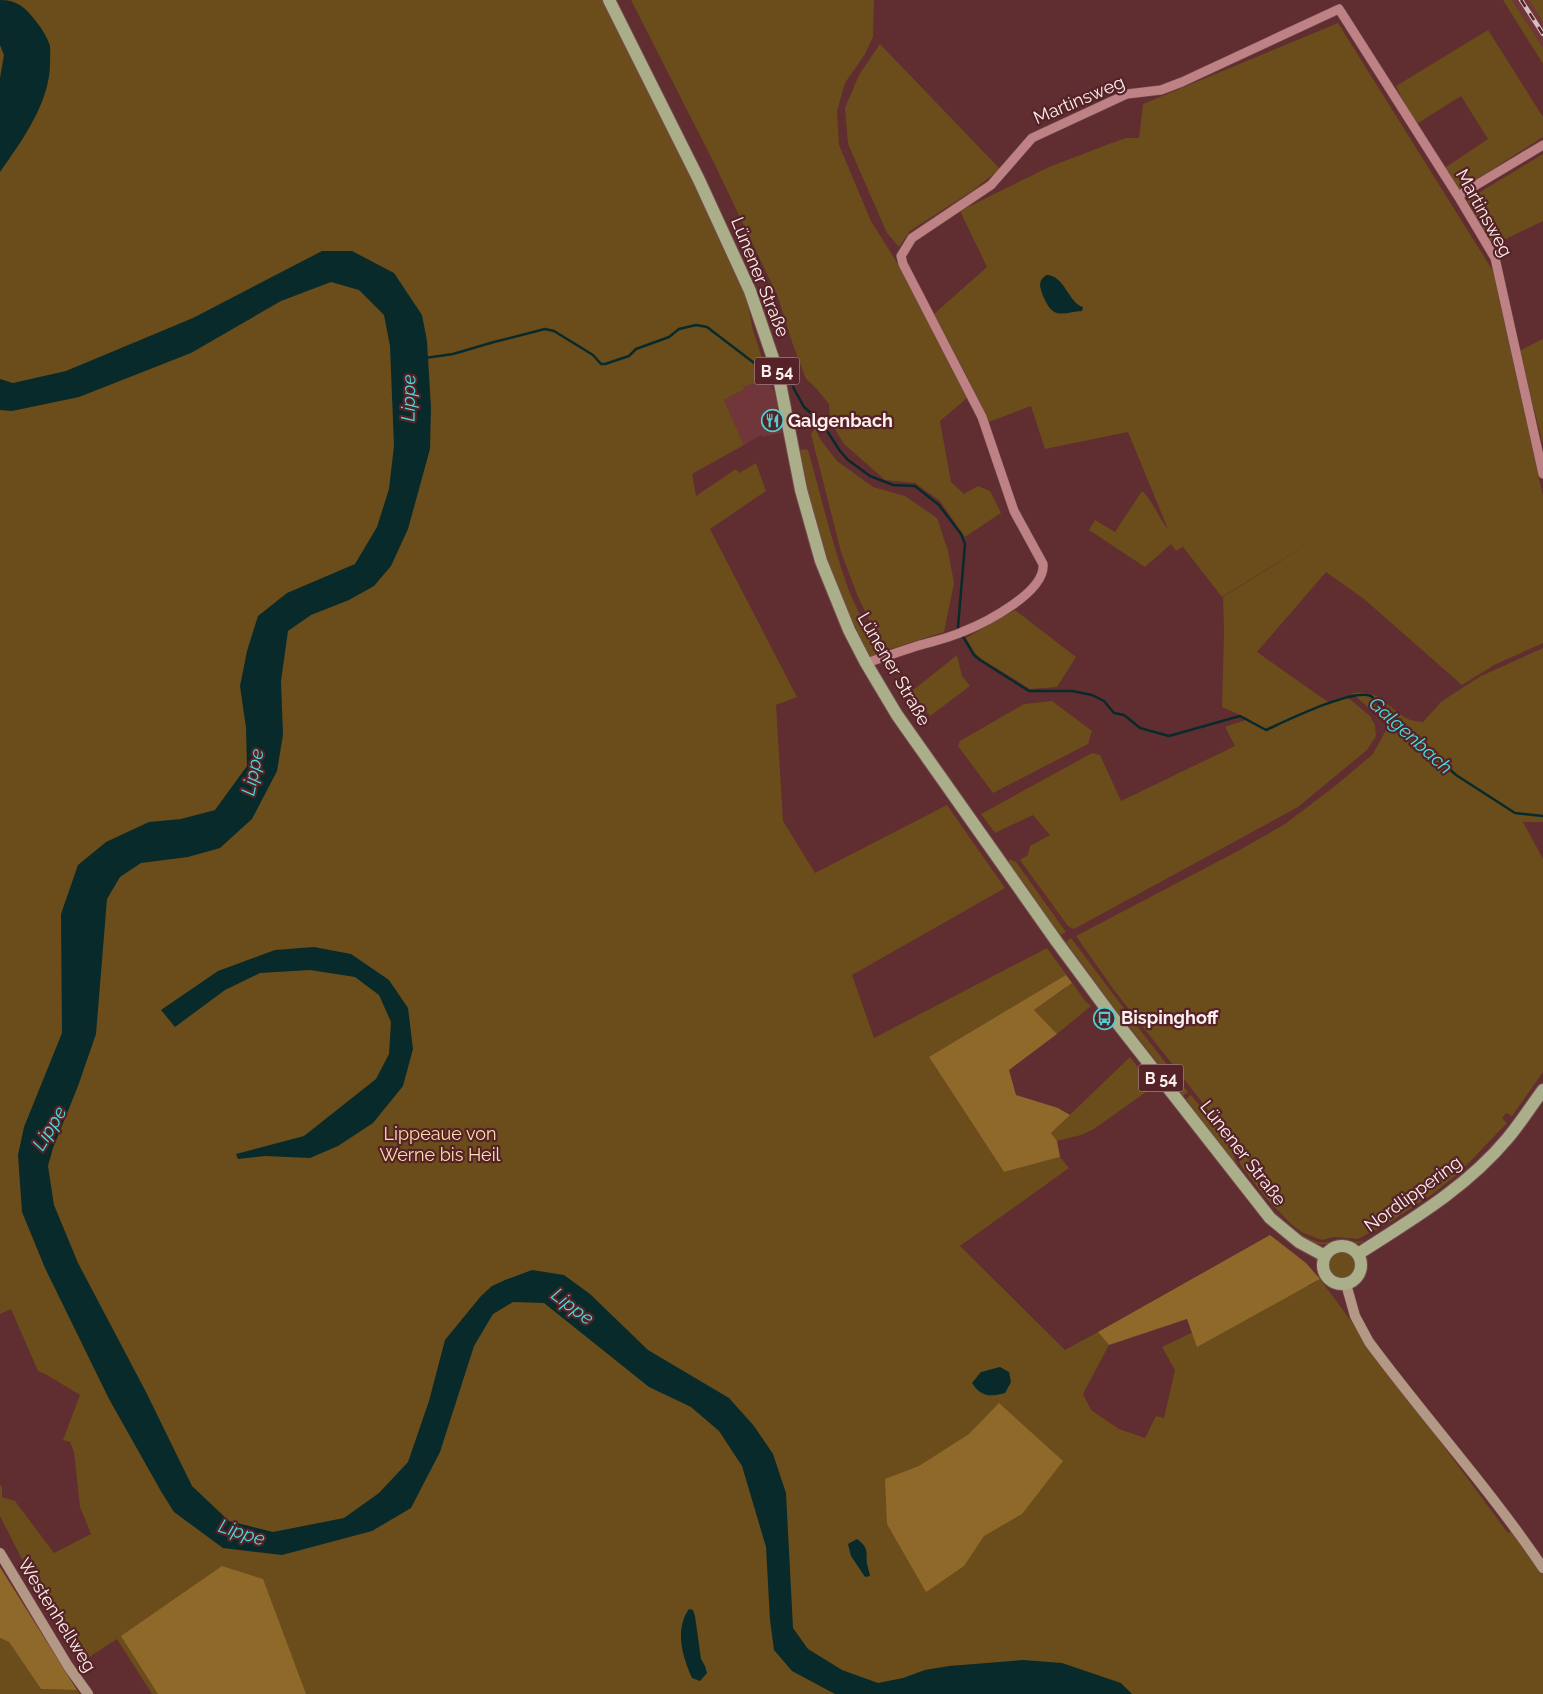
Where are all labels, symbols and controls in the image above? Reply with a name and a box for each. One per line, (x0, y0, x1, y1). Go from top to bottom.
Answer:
street label: Martinsweg (1030, 71, 1127, 128)
street label: Martinsweg (1452, 165, 1517, 260)
street label: Lünener Straße (727, 214, 794, 340)
road number: B 54 (754, 358, 800, 384)
water label: Lippe (397, 374, 419, 422)
restaurant icon: Galgenbach (760, 409, 784, 433)
place label: Galgenbach (788, 410, 893, 431)
street label: Lünener Straße (854, 608, 936, 729)
water label: Galgenbach (1365, 692, 1457, 778)
water label: Lippe (236, 747, 268, 797)
bus stop icon: Bispinghoff (1093, 1006, 1117, 1030)
place label: Bispinghoff (1121, 1007, 1219, 1028)
road number: B 54 (1138, 1064, 1184, 1092)
street label: Lünener Straße (1196, 1096, 1291, 1210)
water label: Lippe (27, 1102, 71, 1154)
park label: Lippeaue von Werne bis Heil (380, 1123, 501, 1165)
street label: Nordlippering (1360, 1151, 1465, 1236)
water label: Lippe (547, 1283, 599, 1329)
water label: Lippe (216, 1514, 268, 1550)
street label: Westenhellweg (14, 1554, 101, 1676)

